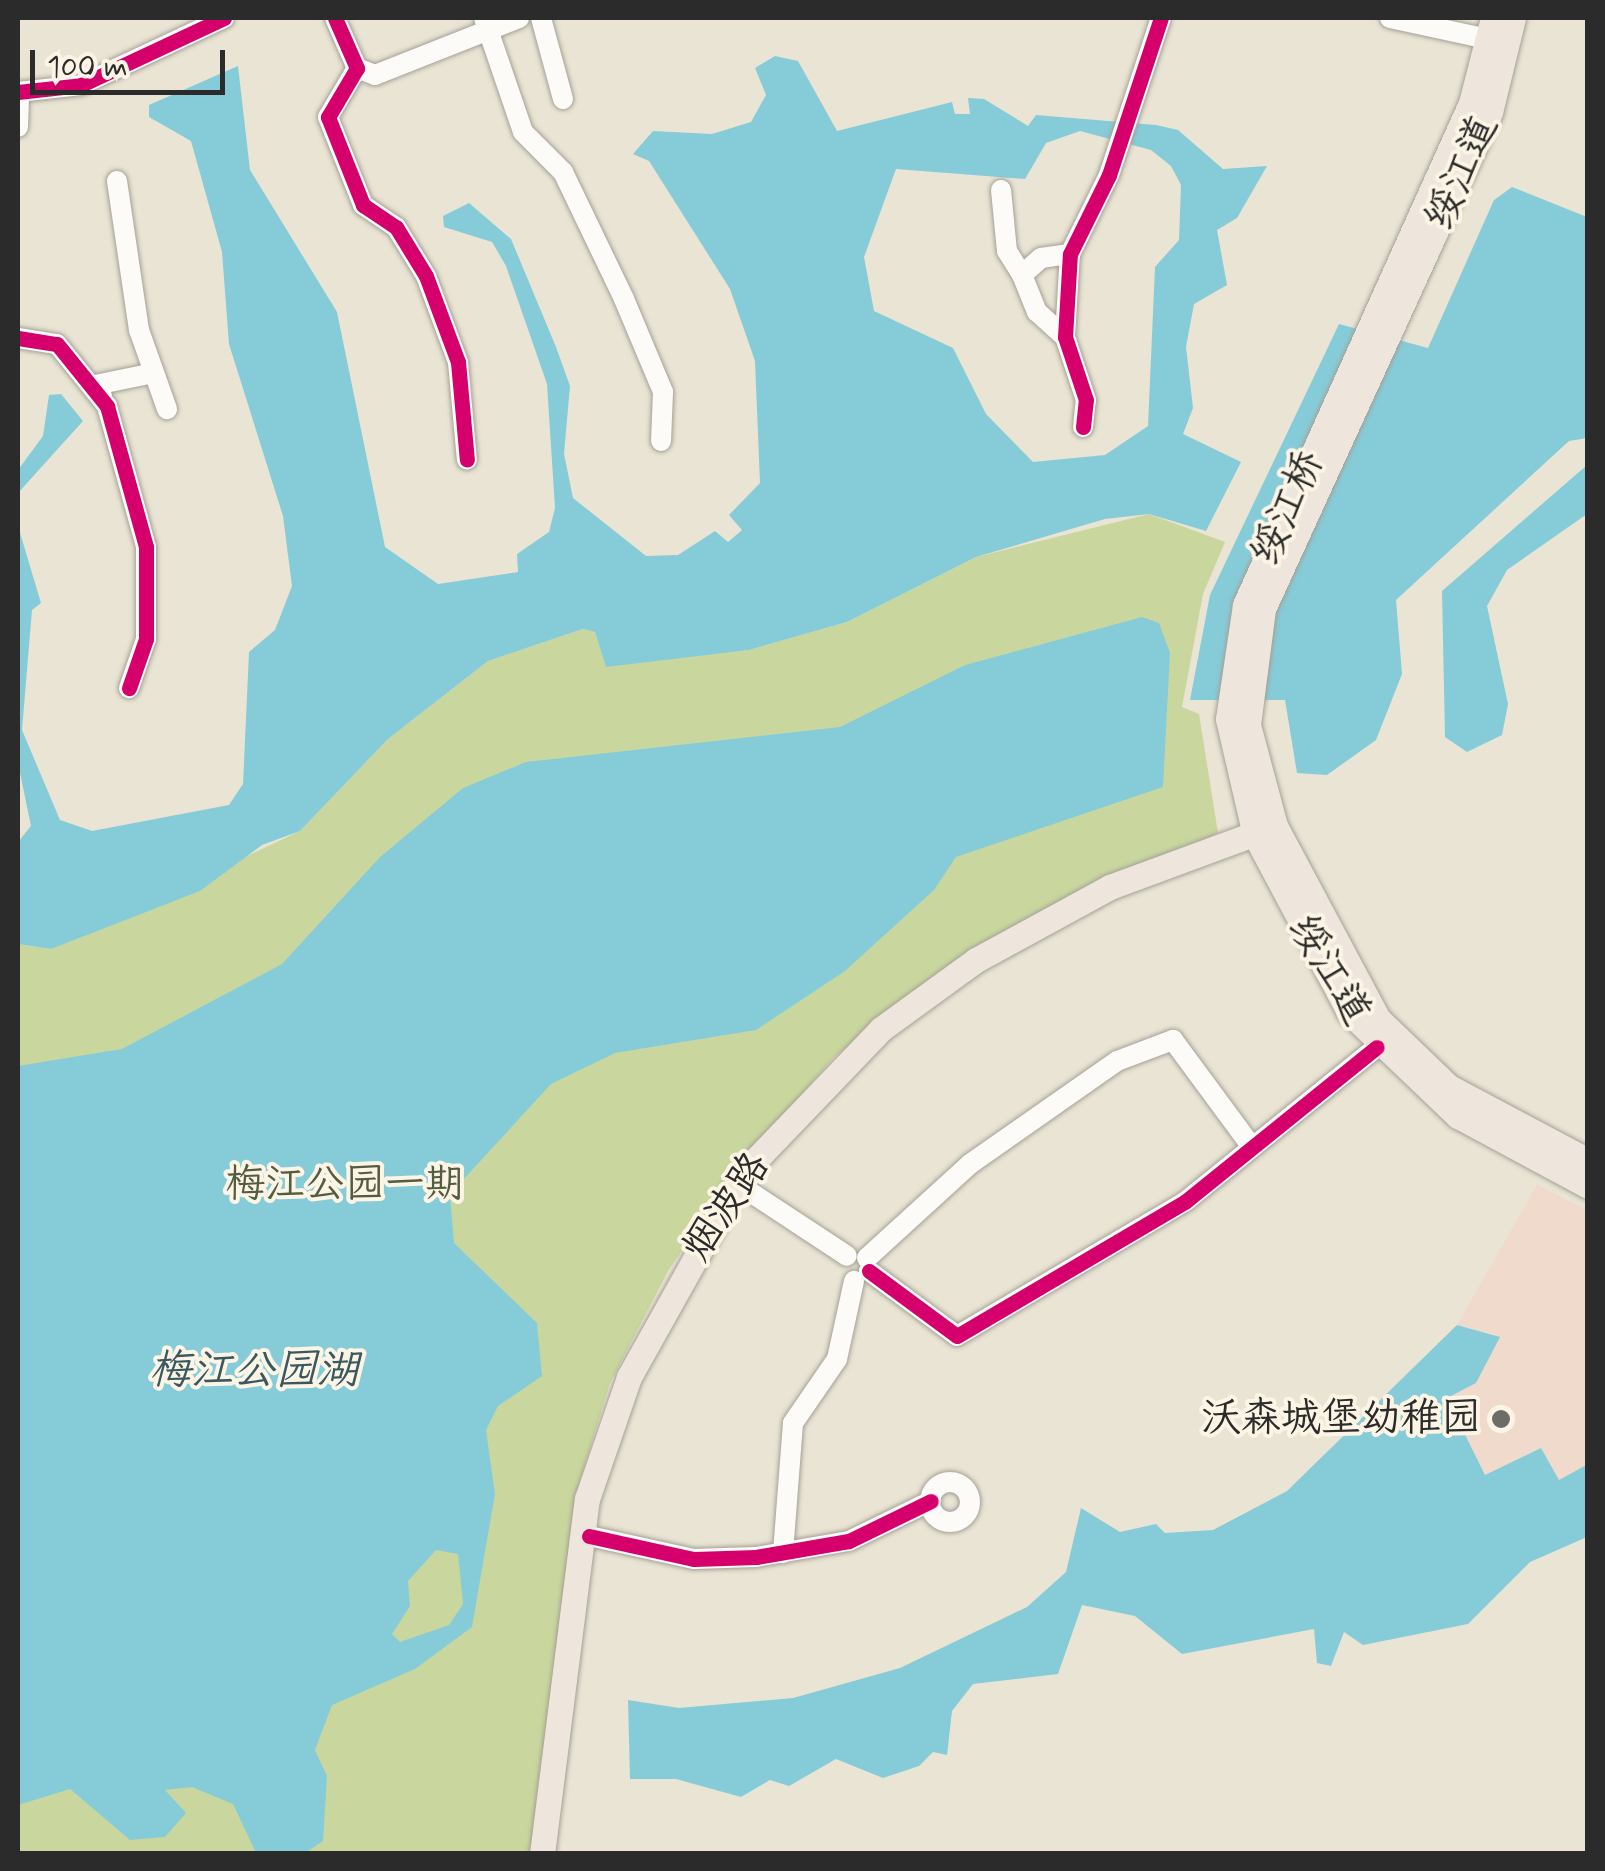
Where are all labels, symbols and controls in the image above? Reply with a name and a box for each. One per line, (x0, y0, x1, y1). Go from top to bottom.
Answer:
scale bar (35, 30, 230, 92)
text: 100 m (47, 48, 128, 87)
street label: 绥江道 (1416, 108, 1508, 238)
street label: 绥江桥 (1242, 443, 1334, 573)
street label: 绥江道 (1278, 906, 1380, 1034)
street label: 烟波路 (674, 1144, 780, 1270)
park label: 梅江公园一期 (225, 1161, 465, 1209)
water label: 梅江公园湖 (149, 1347, 359, 1397)
place label: 沃森城堡幼稚园 (1201, 1395, 1481, 1443)
marker: 沃森城堡幼稚园 (1490, 1408, 1512, 1430)

